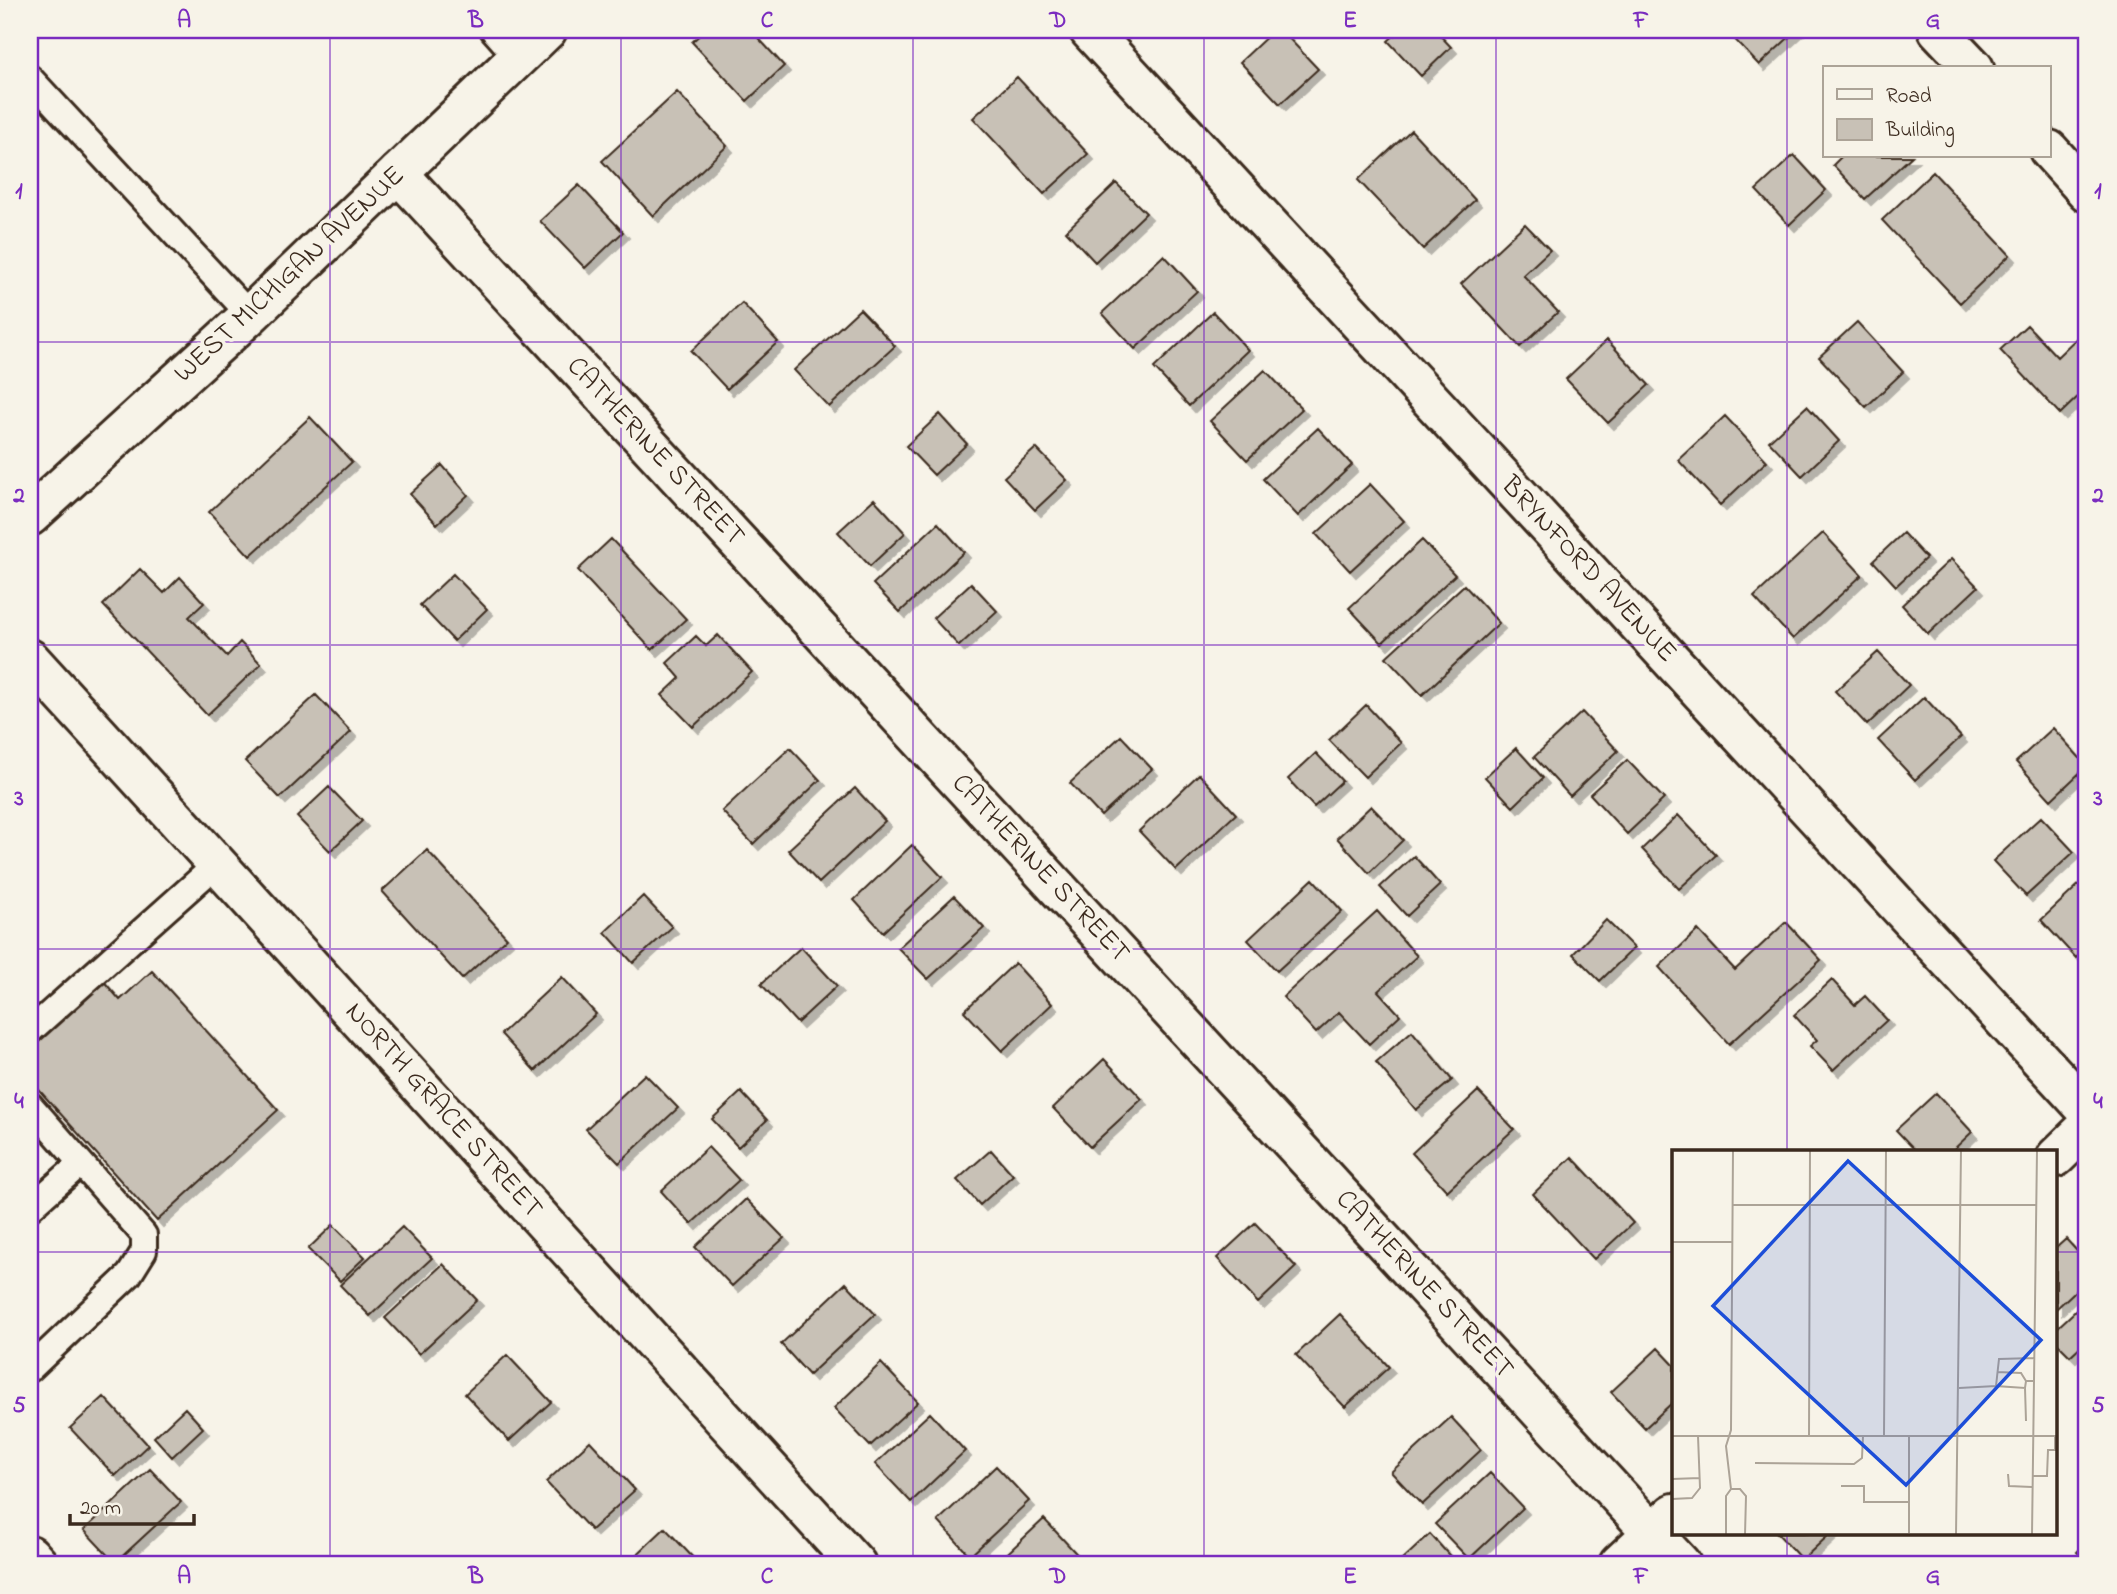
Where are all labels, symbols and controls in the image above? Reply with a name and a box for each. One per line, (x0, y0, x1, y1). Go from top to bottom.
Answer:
text: A (177, 5, 191, 38)
text: B (467, 5, 484, 38)
text: C (761, 5, 774, 38)
text: D (1049, 5, 1066, 38)
text: E (1343, 5, 1357, 38)
text: F (1633, 5, 1649, 38)
text: G (1926, 5, 1940, 38)
legend (1823, 66, 2050, 158)
text: Road (1886, 82, 1932, 112)
text: Building (1885, 116, 1955, 148)
street label: WEST MICHIGAN AVENUE (165, 157, 415, 393)
text: 1 (15, 176, 23, 209)
text: 1 (2094, 176, 2102, 209)
street label: CATHERINE STREET (556, 348, 754, 556)
street label: BRYNFORD AVENUE (1490, 467, 1686, 673)
text: 2 (12, 480, 25, 513)
text: 2 (2091, 480, 2104, 513)
street label: CATHERINE STREET (941, 765, 1139, 973)
text: 3 (13, 783, 24, 816)
text: 3 (2092, 783, 2103, 816)
street label: NORTH GRACE STREET (334, 993, 552, 1229)
text: 4 (14, 1086, 24, 1119)
text: 4 (2093, 1086, 2103, 1119)
inset map (1672, 1150, 2058, 1534)
street label: CATHERINE STREET (1325, 1181, 1523, 1389)
text: 5 (12, 1390, 26, 1423)
text: 5 (2091, 1390, 2105, 1423)
scale bar (70, 1482, 194, 1526)
text: 20 m (80, 1494, 121, 1524)
text: A (177, 1561, 191, 1594)
text: B (467, 1561, 484, 1594)
text: C (761, 1561, 774, 1594)
text: D (1049, 1561, 1066, 1594)
text: E (1343, 1561, 1357, 1594)
text: F (1633, 1561, 1649, 1594)
text: G (1926, 1561, 1940, 1594)

